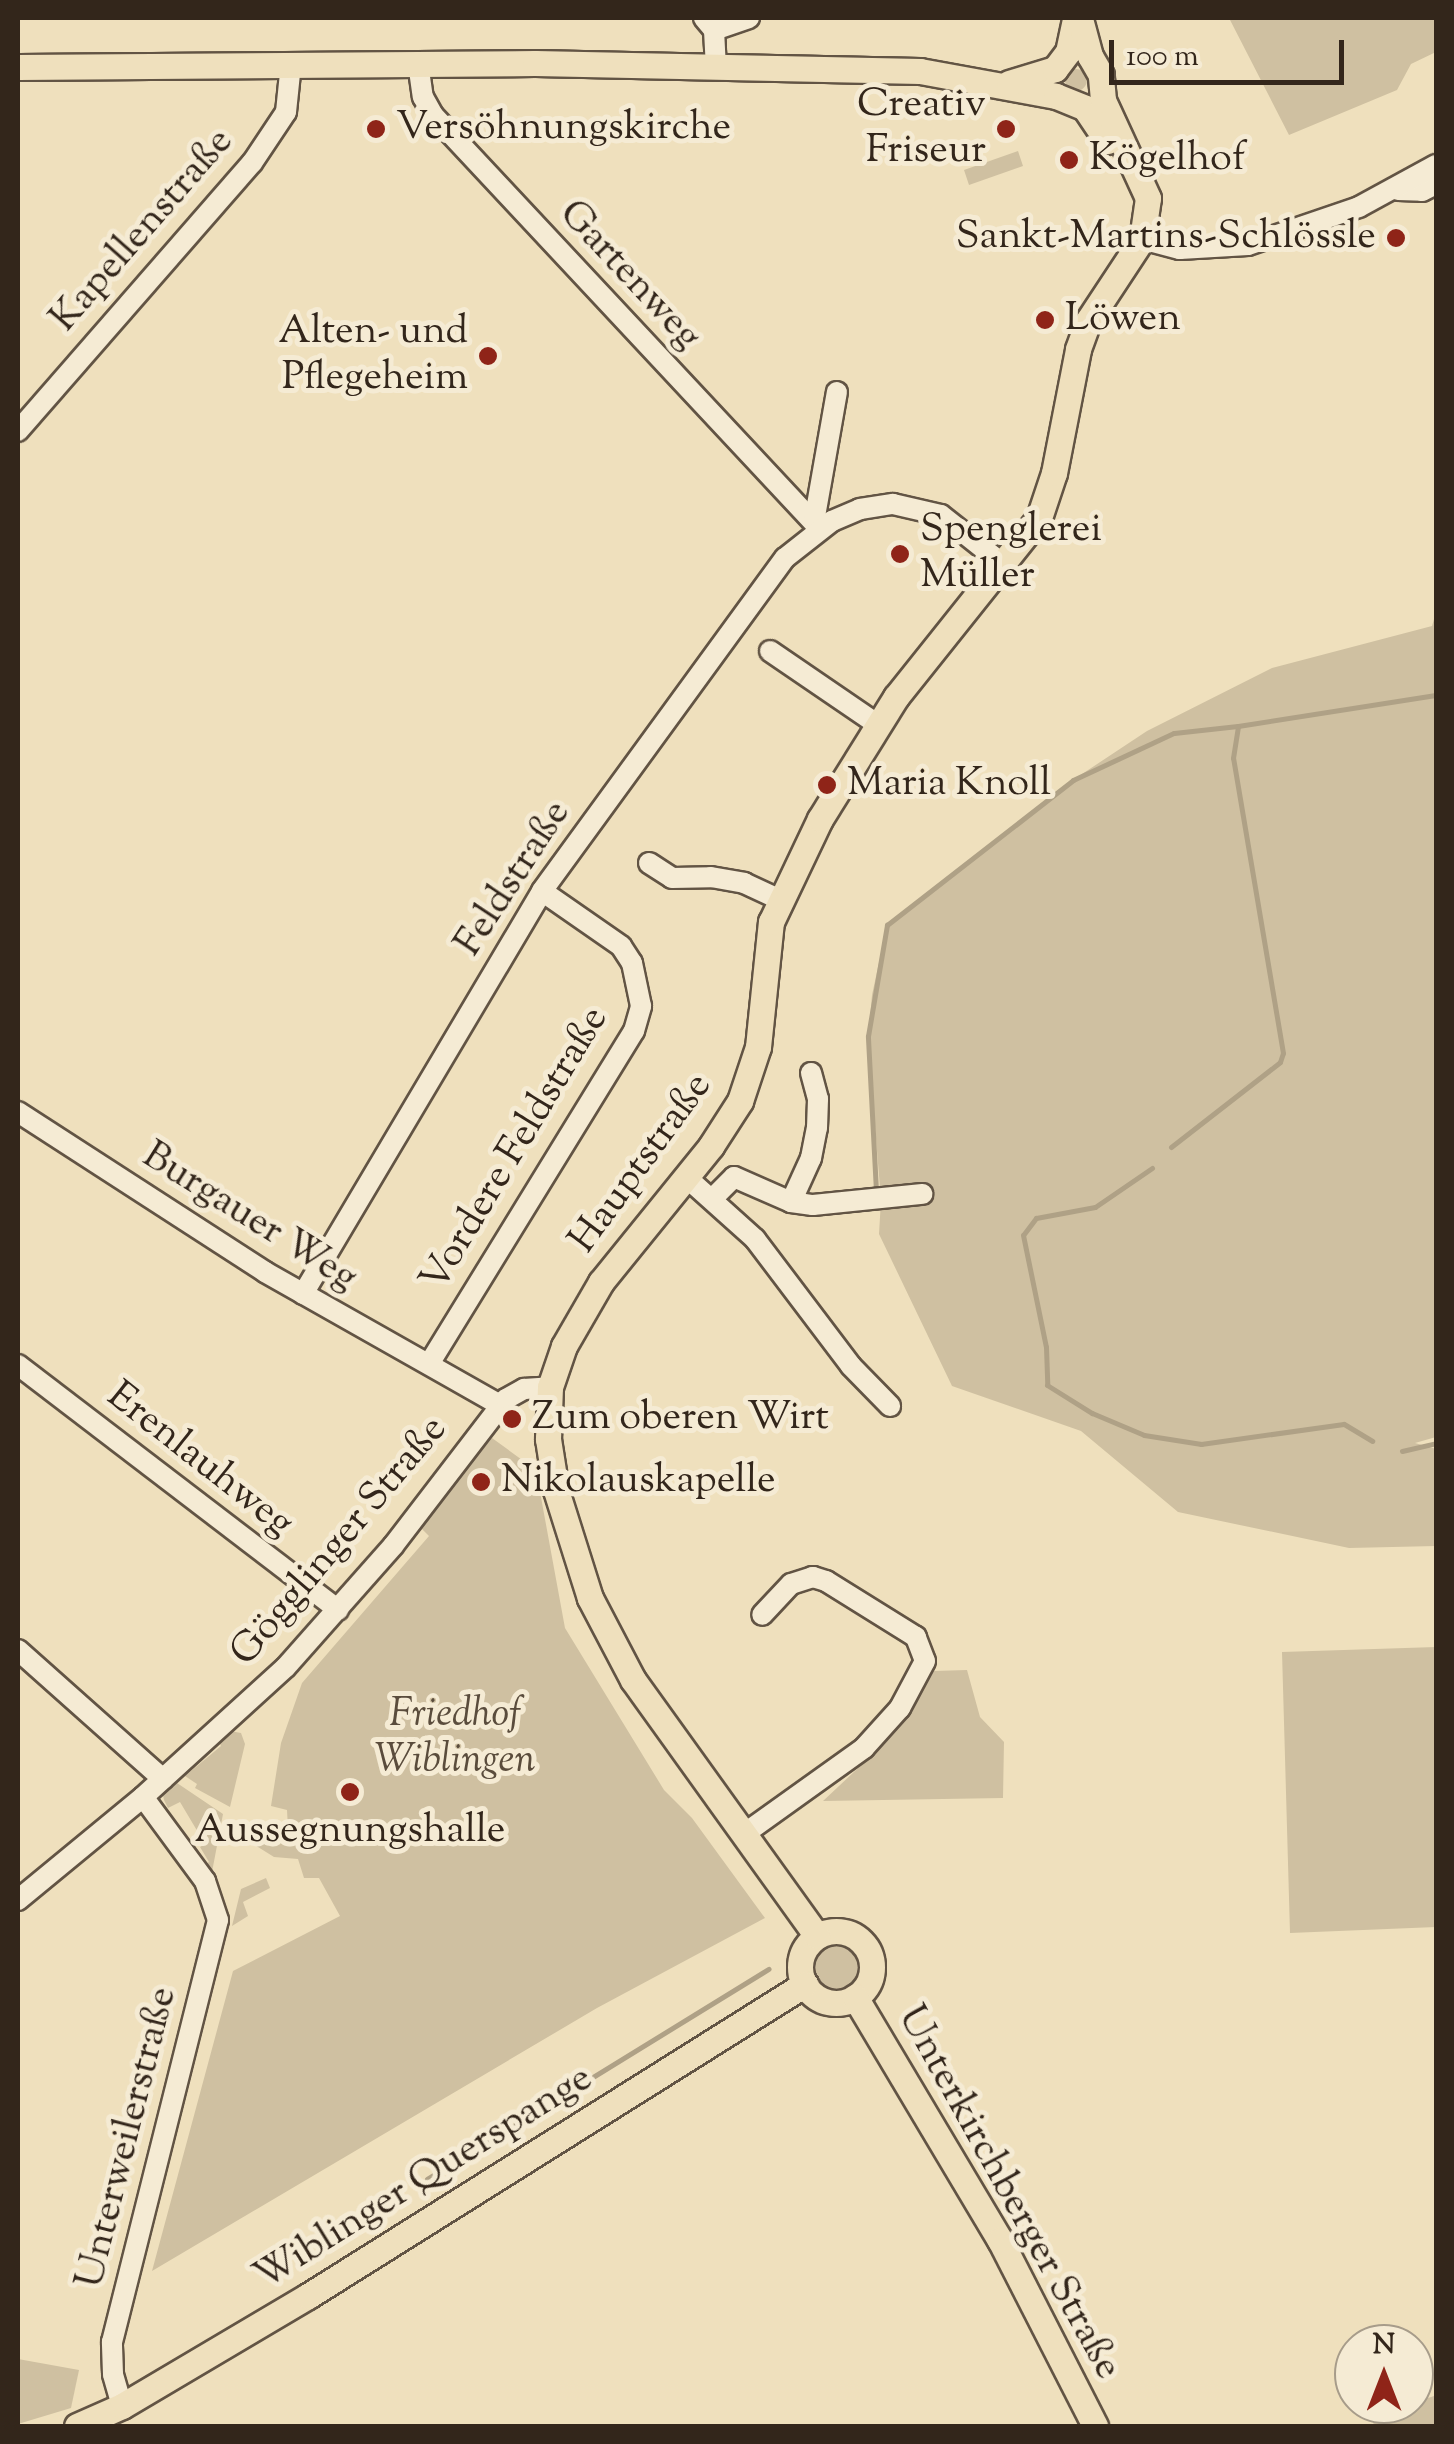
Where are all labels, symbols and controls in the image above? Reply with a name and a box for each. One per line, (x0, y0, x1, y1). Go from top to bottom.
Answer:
scale bar (1114, 20, 1349, 82)
text: 100 m (1126, 36, 1199, 79)
place label: Creativ Friseur (857, 82, 986, 176)
place label: Versöhnungskirche (396, 105, 731, 153)
marker: Versöhnungskirche (365, 118, 387, 140)
marker: Creativ Friseur (995, 118, 1017, 140)
street label: Kapellenstraße (41, 119, 245, 343)
place label: Kögelhof (1089, 136, 1246, 184)
marker: Kögelhof (1058, 149, 1080, 171)
street label: Gartenweg (548, 191, 710, 361)
place label: Sankt-Martins-Schlössle (956, 214, 1376, 262)
marker: Sankt-Martins-Schlössle (1385, 227, 1407, 249)
place label: Löwen (1065, 296, 1181, 344)
place label: Alten- und Pflegeheim (278, 309, 468, 403)
marker: Löwen (1034, 309, 1056, 331)
marker: Alten- und Pflegeheim (477, 345, 499, 367)
place label: Spenglerei Müller (920, 507, 1102, 601)
marker: Spenglerei Müller (889, 543, 911, 565)
place label: Maria Knoll (847, 761, 1051, 809)
marker: Maria Knoll (816, 774, 838, 796)
street label: Feldstraße (446, 792, 582, 966)
street label: Vordere Feldstraße (412, 999, 620, 1301)
street label: Hauptstraße (561, 1065, 723, 1263)
street label: Burgauer Weg (133, 1133, 365, 1303)
street label: Erenlauhweg (96, 1373, 302, 1549)
place label: Zum oberen Wirt (532, 1395, 829, 1443)
street label: Gögglinger Straße (222, 1407, 458, 1677)
marker: Zum oberen Wirt (501, 1408, 523, 1430)
place label: Nikolauskapelle (501, 1458, 776, 1506)
marker: Nikolauskapelle (470, 1471, 492, 1493)
park label: Friedhof Wiblingen (375, 1692, 535, 1786)
marker: Aussegnungshalle (339, 1781, 361, 1803)
place label: Aussegnungshalle (195, 1808, 505, 1856)
street label: Unterweilerstraße (67, 1982, 189, 2294)
street label: Unterkirchberger Straße (885, 1998, 1131, 2388)
street label: Wiblinger Querspange (246, 2055, 602, 2303)
north arrow (1334, 2324, 1434, 2424)
text: N (1373, 2326, 1395, 2366)

